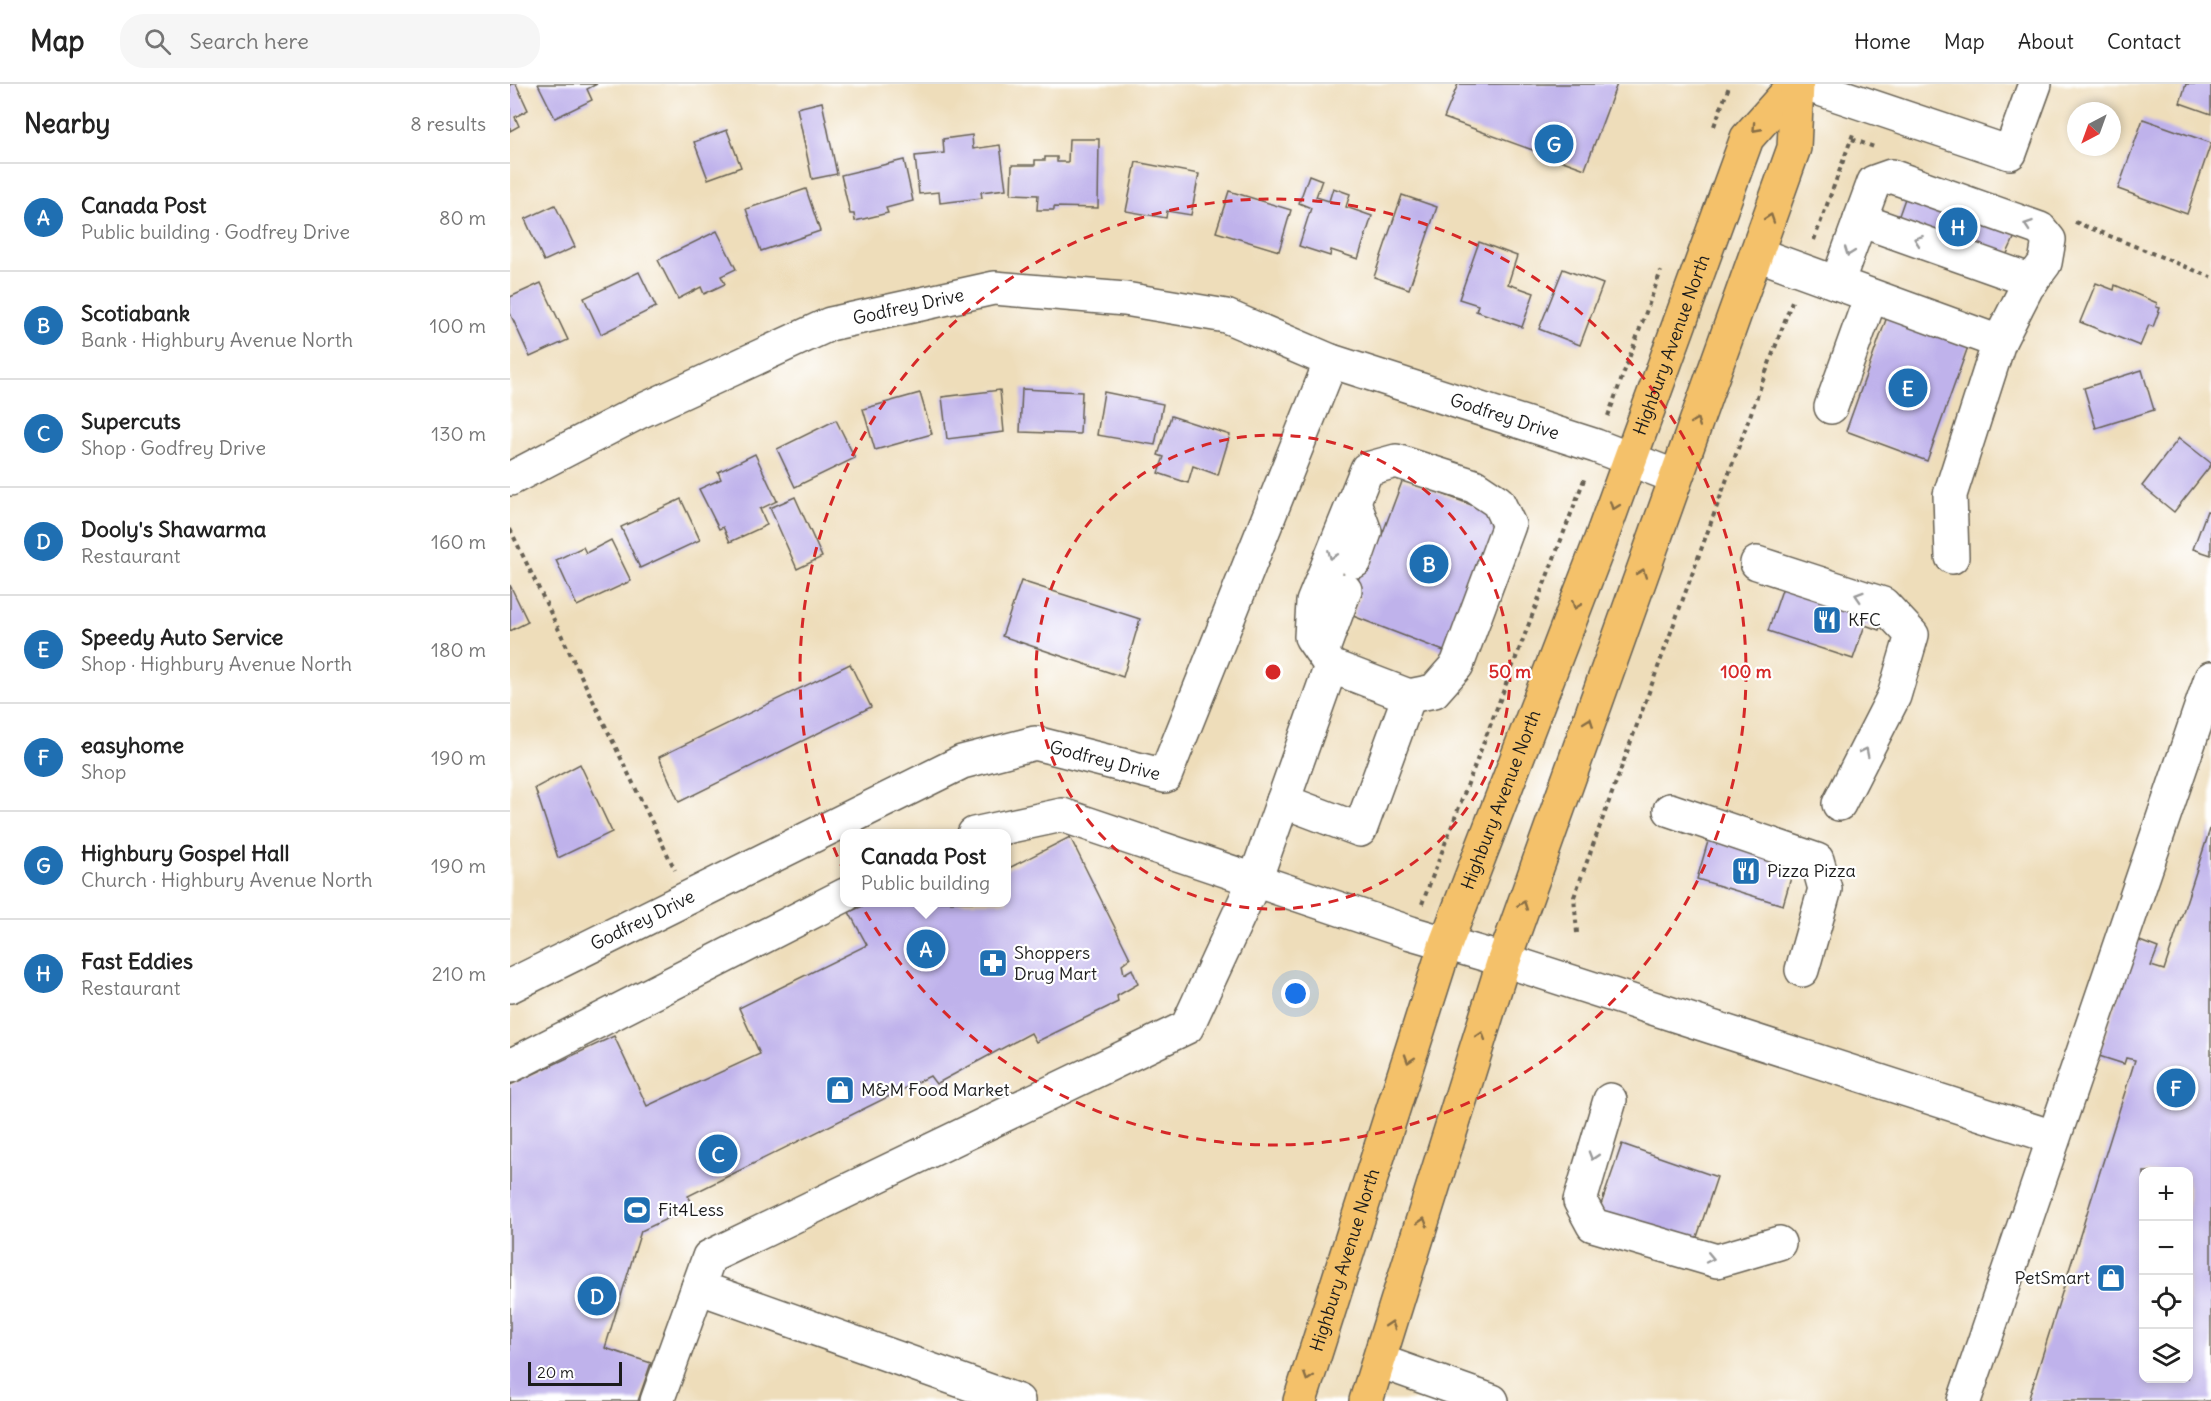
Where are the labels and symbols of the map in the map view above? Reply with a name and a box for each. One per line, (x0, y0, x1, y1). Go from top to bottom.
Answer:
north arrow (2067, 102, 2121, 156)
one-way arrow (1752, 121, 1763, 132)
pin: G (1534, 122, 1574, 166)
pin: H (1938, 204, 1978, 250)
one-way arrow (1762, 214, 1775, 224)
one-way arrow (2023, 219, 2034, 232)
one-way arrow (1913, 235, 1923, 248)
one-way arrow (1843, 246, 1856, 256)
street label: Highbury Avenue North (1628, 251, 1715, 438)
street label: Godfrey Drive (851, 283, 966, 330)
pin: E (1888, 366, 1928, 410)
street label: Godfrey Drive (1447, 388, 1562, 444)
one-way arrow (1689, 417, 1701, 428)
one-way arrow (1608, 500, 1621, 511)
pin: B (1410, 542, 1448, 586)
one-way arrow (1327, 549, 1339, 560)
one-way arrow (1634, 568, 1647, 579)
one-way arrow (1854, 591, 1865, 603)
one-way arrow (1571, 599, 1584, 610)
restaurant icon: KFC (1811, 604, 1843, 636)
place label: KFC (1848, 608, 1881, 631)
text: 50 m (1489, 660, 1531, 683)
text: 100 m (1721, 660, 1772, 683)
centre of rings (1263, 662, 1283, 682)
street label: Highbury Avenue North (1456, 707, 1545, 893)
one-way arrow (1581, 717, 1594, 728)
street label: Godfrey Drive (1047, 735, 1163, 785)
one-way arrow (1858, 748, 1870, 759)
restaurant icon: Pizza Pizza (1730, 855, 1762, 887)
place label: Pizza Pizza (1767, 859, 1856, 882)
street label: Godfrey Drive (587, 884, 698, 955)
one-way arrow (1516, 900, 1529, 911)
pin: A (906, 926, 946, 972)
place label: Shoppers Drug Mart (1014, 941, 1097, 985)
pharmacy icon: Shoppers Drug Mart (977, 947, 1009, 979)
your location (1281, 979, 1310, 1008)
one-way arrow (1473, 1031, 1486, 1042)
one-way arrow (1404, 1053, 1417, 1064)
pin: F (2156, 1066, 2196, 1110)
shop icon: M&M Food Market (824, 1074, 856, 1106)
place label: M&M Food Market (861, 1078, 1010, 1101)
pin: C (698, 1132, 738, 1176)
one-way arrow (1588, 1150, 1600, 1161)
street label: Highbury Avenue North (1305, 1166, 1384, 1354)
sports icon: Fit4Less (621, 1194, 653, 1226)
place label: Fit4Less (658, 1198, 724, 1221)
one-way arrow (1416, 1217, 1428, 1228)
one-way arrow (1704, 1251, 1714, 1264)
shop icon: PetSmart (2095, 1262, 2127, 1294)
place label: PetSmart (2015, 1266, 2090, 1289)
pin: D (578, 1274, 616, 1318)
one-way arrow (1383, 1320, 1396, 1331)
scale bar (528, 1359, 622, 1386)
one-way arrow (1303, 1371, 1315, 1382)

